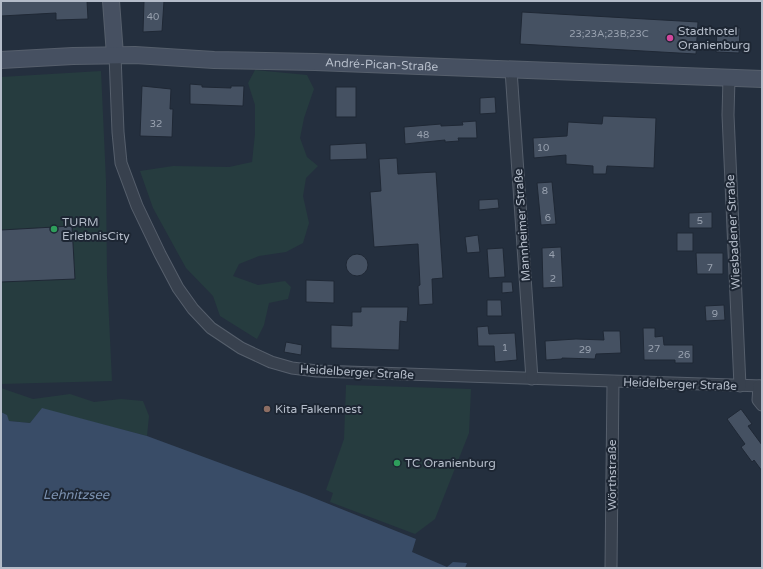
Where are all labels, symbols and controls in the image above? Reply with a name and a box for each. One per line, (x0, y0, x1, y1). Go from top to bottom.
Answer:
house number: 40 (147, 11, 159, 23)
place label: Stadthotel Oranienburg (678, 24, 750, 52)
house number: 23;23A;23B;23C (569, 28, 649, 40)
marker: Stadthotel Oranienburg (665, 33, 675, 43)
street label: André-Pican-Straße (325, 55, 439, 74)
house number: 32 (150, 118, 162, 130)
house number: 48 (417, 129, 429, 141)
house number: 10 (537, 142, 549, 154)
street label: Mannheimer Straße (511, 168, 533, 282)
street label: Wiesbadener Straße (723, 174, 743, 290)
house number: 8 (542, 185, 548, 197)
house number: 6 (545, 212, 551, 224)
place label: TURM ErlebnisCity (62, 215, 130, 243)
house number: 5 (697, 215, 703, 227)
marker: TURM ErlebnisCity (49, 224, 59, 234)
house number: 4 (549, 249, 555, 261)
house number: 7 (707, 262, 713, 274)
house number: 2 (550, 273, 556, 285)
house number: 9 (712, 308, 718, 320)
house number: 1 (502, 342, 508, 354)
house number: 27 (648, 343, 660, 355)
house number: 29 (579, 344, 591, 356)
house number: 26 (678, 349, 690, 361)
street label: Heidelberger Straße (300, 362, 415, 382)
street label: Heidelberger Straße (623, 375, 737, 393)
place label: Kita Falkennest (275, 402, 362, 416)
marker: Kita Falkennest (262, 404, 272, 414)
street label: Wörthstraße (605, 439, 619, 511)
place label: TC Oranienburg (405, 456, 496, 470)
marker: TC Oranienburg (392, 458, 402, 468)
water label: Lehnitzsee (43, 487, 110, 503)

